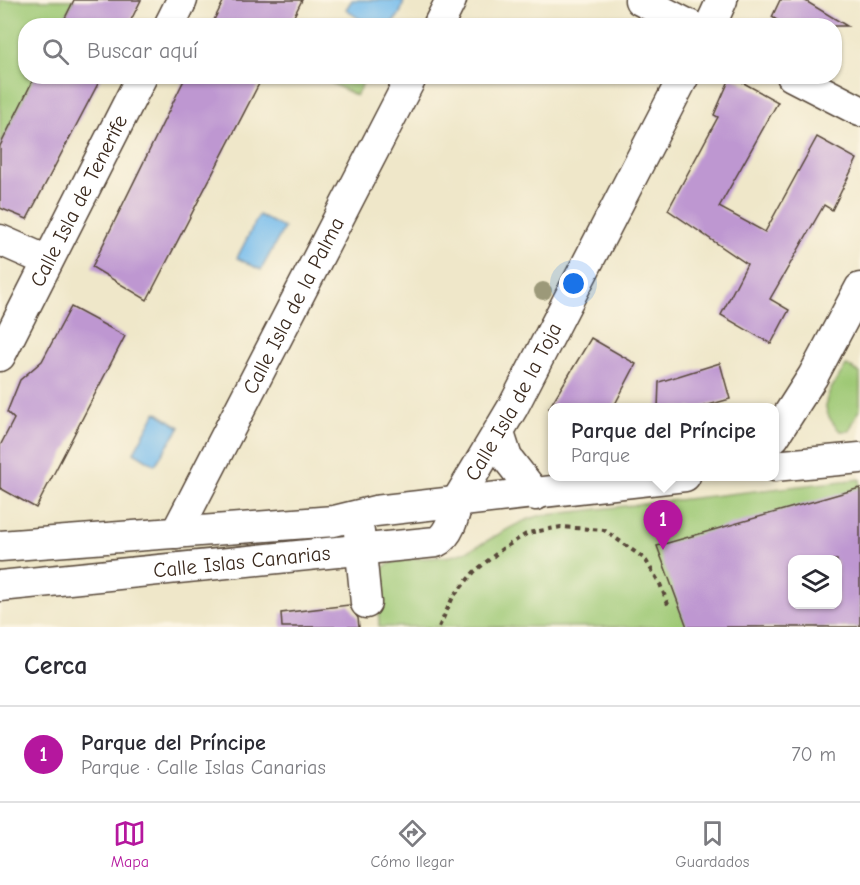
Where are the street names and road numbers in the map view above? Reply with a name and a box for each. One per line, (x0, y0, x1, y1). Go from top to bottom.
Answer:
street label: Calle Isla de Tenerife (25, 111, 132, 291)
street label: Calle Isla de la Palma (238, 213, 349, 398)
street label: Calle Isla de la Toja (460, 319, 566, 485)
street label: Calle Islas Canarias (152, 541, 331, 582)

